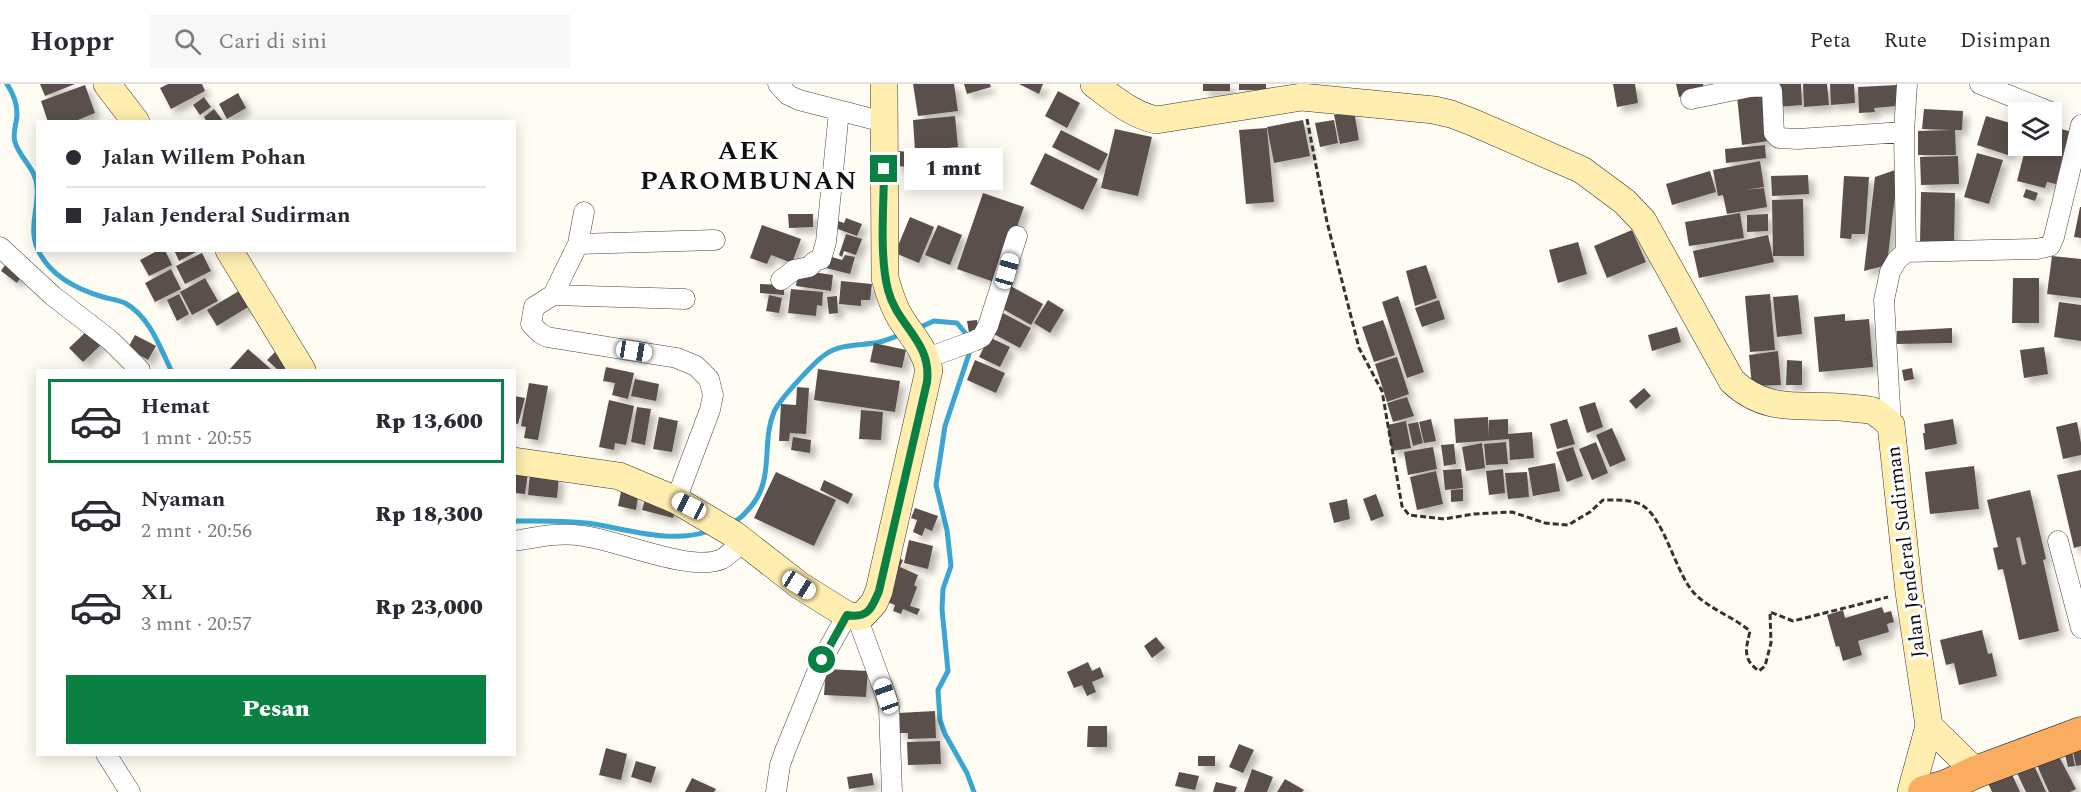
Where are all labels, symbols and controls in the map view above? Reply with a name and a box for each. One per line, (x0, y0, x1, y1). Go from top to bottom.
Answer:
search box (150, 14, 570, 68)
text: Hoppr (30, 20, 114, 63)
icon: search (171, 25, 204, 58)
text: Cari di sini (219, 25, 327, 58)
text: Peta (1810, 25, 1851, 57)
text: Rute (1884, 25, 1927, 57)
text: Disimpan (1960, 25, 2051, 57)
map controls (2008, 102, 2062, 156)
button: layers (2008, 102, 2062, 156)
district label: AEK PAROMBUNAN (640, 131, 858, 201)
text: Jalan Willem Pohan (102, 141, 306, 174)
callout: 1 mnt (905, 148, 1004, 190)
text: 1 mnt (925, 154, 982, 184)
route end (870, 155, 897, 182)
text: Jalan Jenderal Sudirman (102, 199, 351, 232)
car (993, 251, 1021, 291)
car (615, 339, 653, 363)
text: Hemat (141, 390, 210, 423)
icon: car (69, 394, 123, 448)
text: Rp 13,600 (375, 405, 483, 438)
text: 1 mnt · 20:55 (141, 423, 252, 453)
street label: Jalan Jenderal Sudirman (1878, 444, 1934, 660)
text: Nyaman (141, 483, 225, 516)
icon: car (69, 487, 123, 541)
car (669, 490, 709, 522)
text: Rp 18,300 (375, 498, 483, 531)
text: 2 mnt · 20:56 (141, 516, 252, 546)
car (779, 568, 819, 602)
text: XL (141, 576, 172, 609)
icon: car (69, 580, 123, 634)
text: Rp 23,000 (375, 591, 483, 624)
text: 3 mnt · 20:57 (141, 609, 252, 639)
route start (808, 646, 835, 673)
button: Pesan (66, 675, 486, 744)
car (871, 676, 901, 716)

